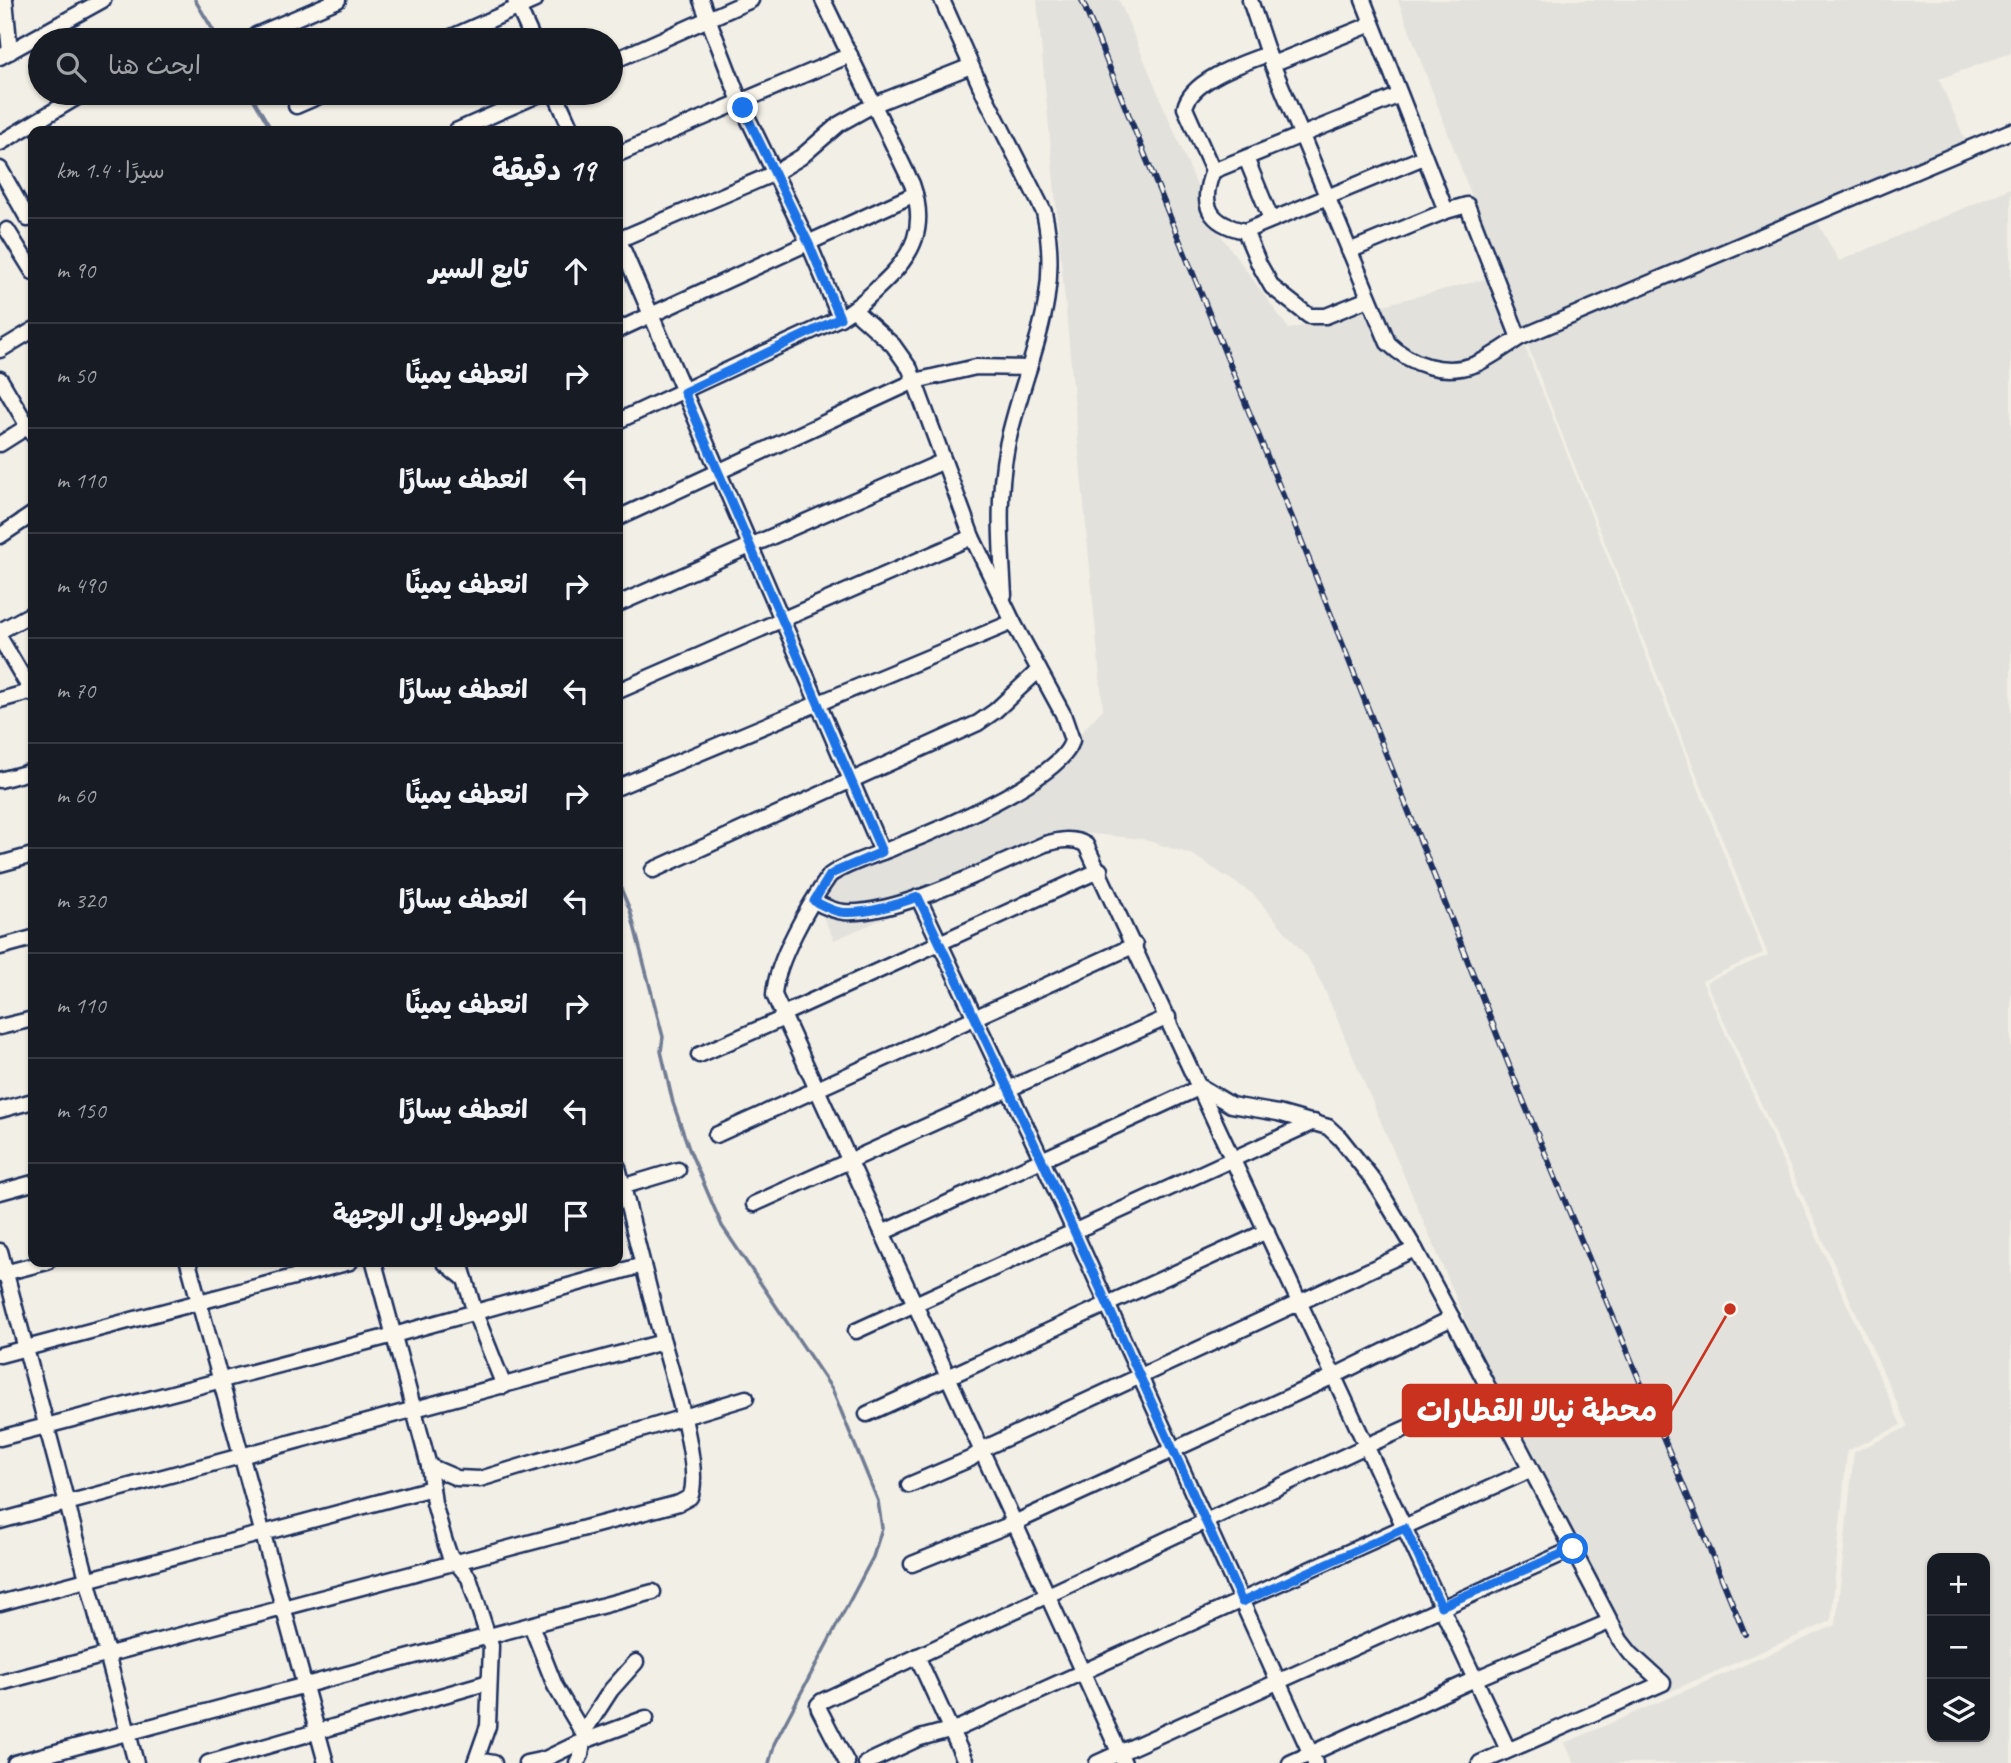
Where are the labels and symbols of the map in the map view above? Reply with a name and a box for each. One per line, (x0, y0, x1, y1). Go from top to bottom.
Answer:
route end (727, 92, 758, 123)
callout: محطة نيالا القطارات (1403, 1385, 1671, 1436)
text: محطة نيالا القطارات (1417, 1392, 1657, 1430)
route start (1557, 1533, 1588, 1564)

